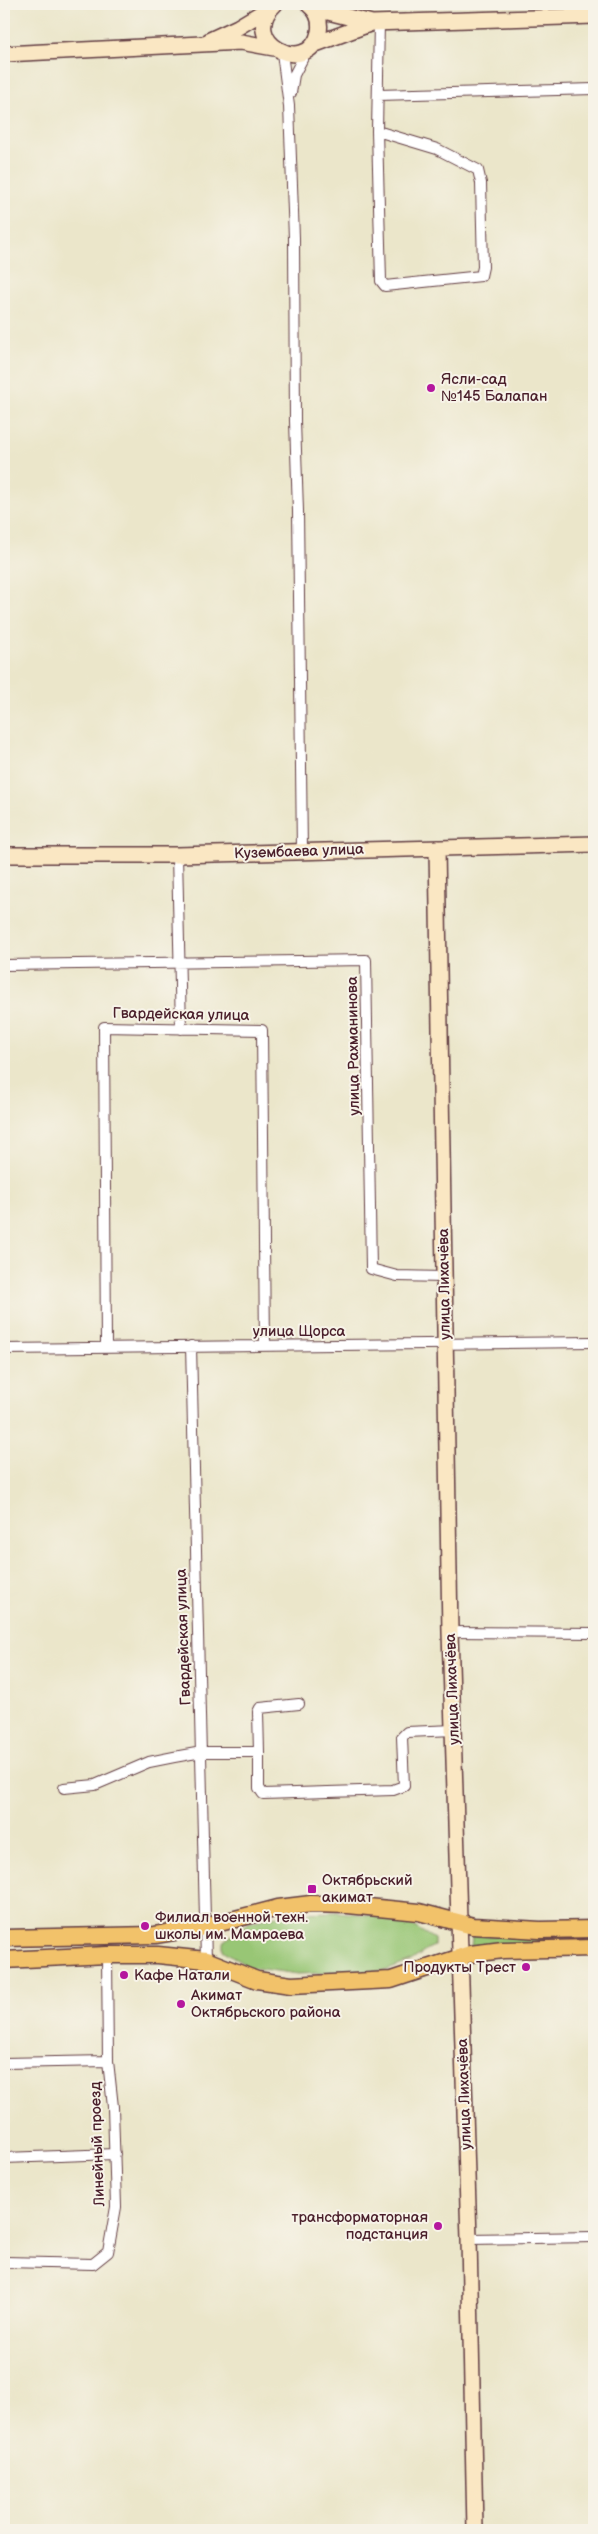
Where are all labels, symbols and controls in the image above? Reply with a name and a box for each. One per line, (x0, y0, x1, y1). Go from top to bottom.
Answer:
place label: Ясли-сад №145 Балапан (441, 370, 547, 406)
marker: Ясли-сад №145 Балапан (425, 382, 437, 394)
street label: Кузембаева улица (234, 840, 364, 863)
street label: улица Рахманинова (343, 976, 364, 1116)
street label: Гвардейская улица (112, 1004, 250, 1025)
street label: улица Лихачёва (434, 1228, 455, 1340)
street label: улица Щорса (253, 1322, 345, 1341)
street label: Гвардейская улица (172, 1568, 195, 1706)
street label: улица Лихачёва (441, 1633, 464, 1745)
place label: Октябрьский акимат (322, 1871, 412, 1907)
marker: Октябрьский акимат (306, 1883, 318, 1895)
place label: Филиал военной техн. школы им. Мамраева (155, 1908, 308, 1944)
marker: Филиал военной техн. школы им. Мамраева (139, 1920, 151, 1932)
place label: Продукты Трест (403, 1958, 516, 1977)
marker: Продукты Трест (520, 1961, 532, 1973)
place label: Кафе Натали (134, 1966, 230, 1985)
marker: Кафе Натали (118, 1969, 130, 1981)
place label: Акимат Октябрьского района (190, 1986, 341, 2022)
marker: Акимат Октябрьского района (175, 1998, 187, 2010)
street label: улица Лихачёва (453, 2038, 476, 2150)
street label: Линейный проезд (86, 2081, 109, 2208)
place label: трансформаторная подстанция (292, 2208, 428, 2244)
marker: трансформаторная подстанция (432, 2220, 444, 2232)

